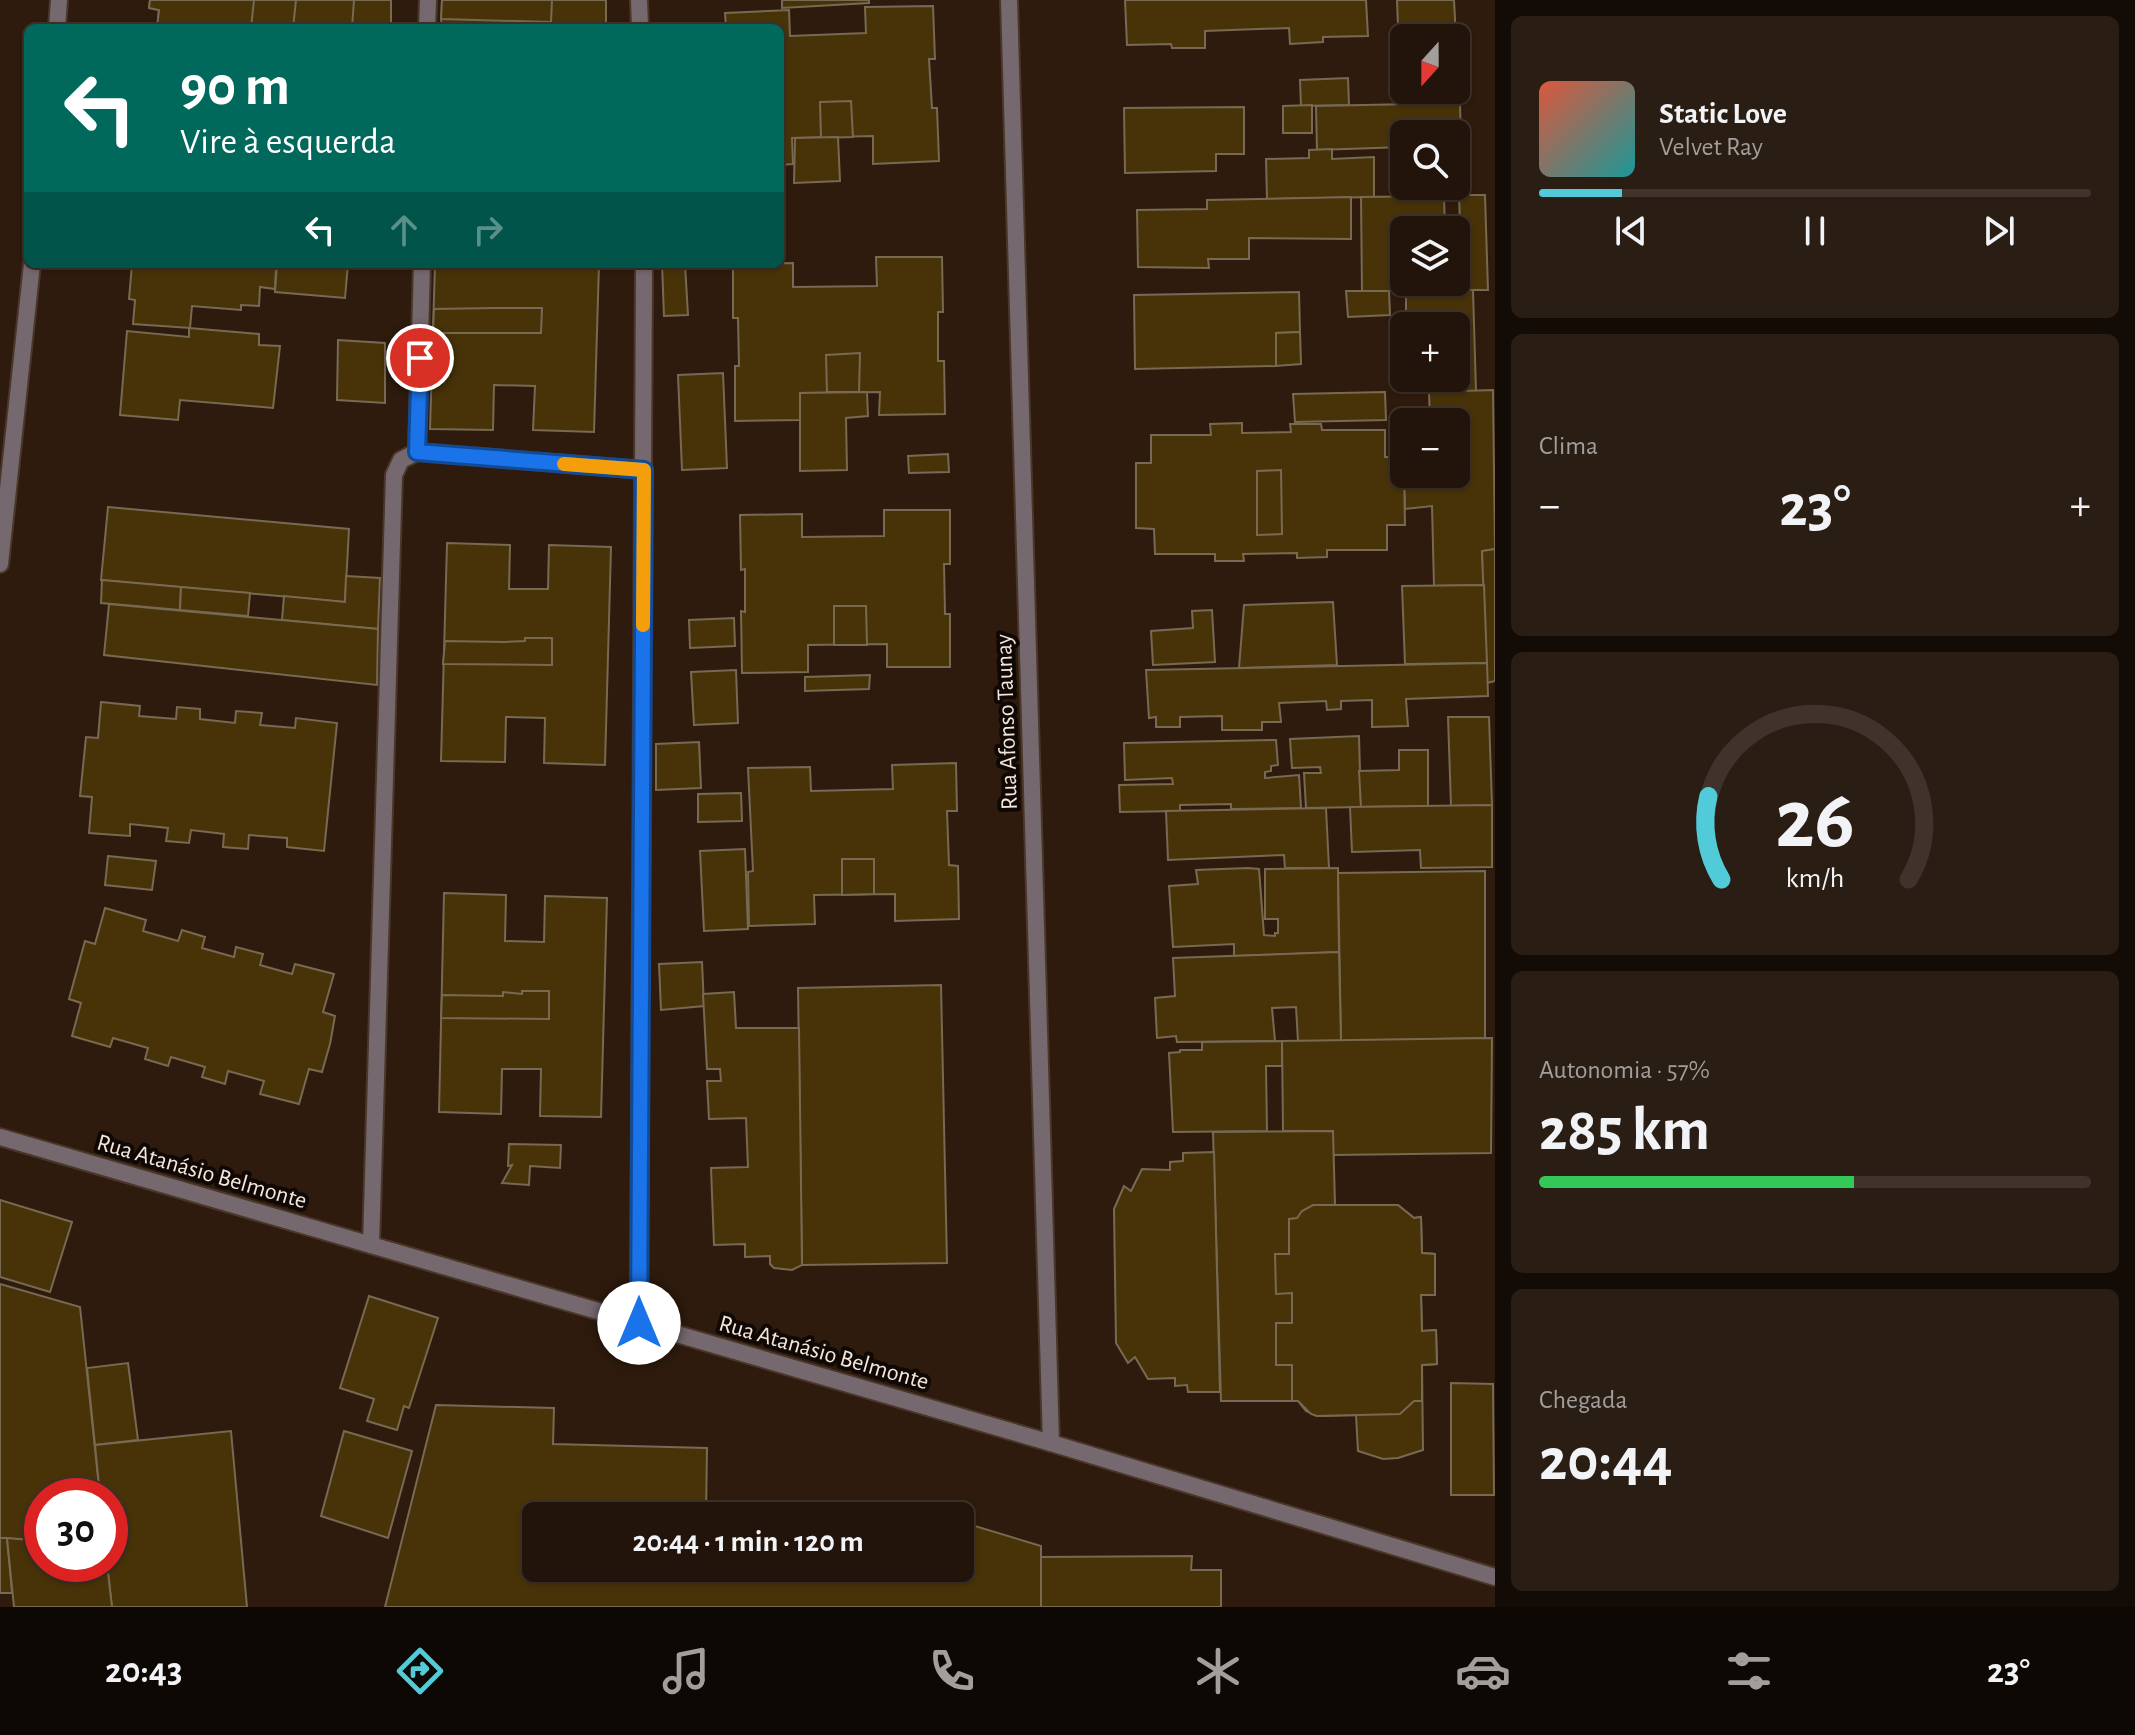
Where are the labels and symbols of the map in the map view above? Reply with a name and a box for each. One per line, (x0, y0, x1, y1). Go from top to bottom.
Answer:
north arrow (1390, 24, 1470, 104)
pin (386, 324, 454, 392)
street label: Rua Afonso Taunay (992, 634, 1022, 810)
street label: Rua Atanásio Belmonte (94, 1131, 309, 1213)
position arrow (597, 1281, 681, 1365)
street label: Rua Atanásio Belmonte (716, 1312, 931, 1394)
speed limit sign: 30 (24, 1478, 128, 1582)

